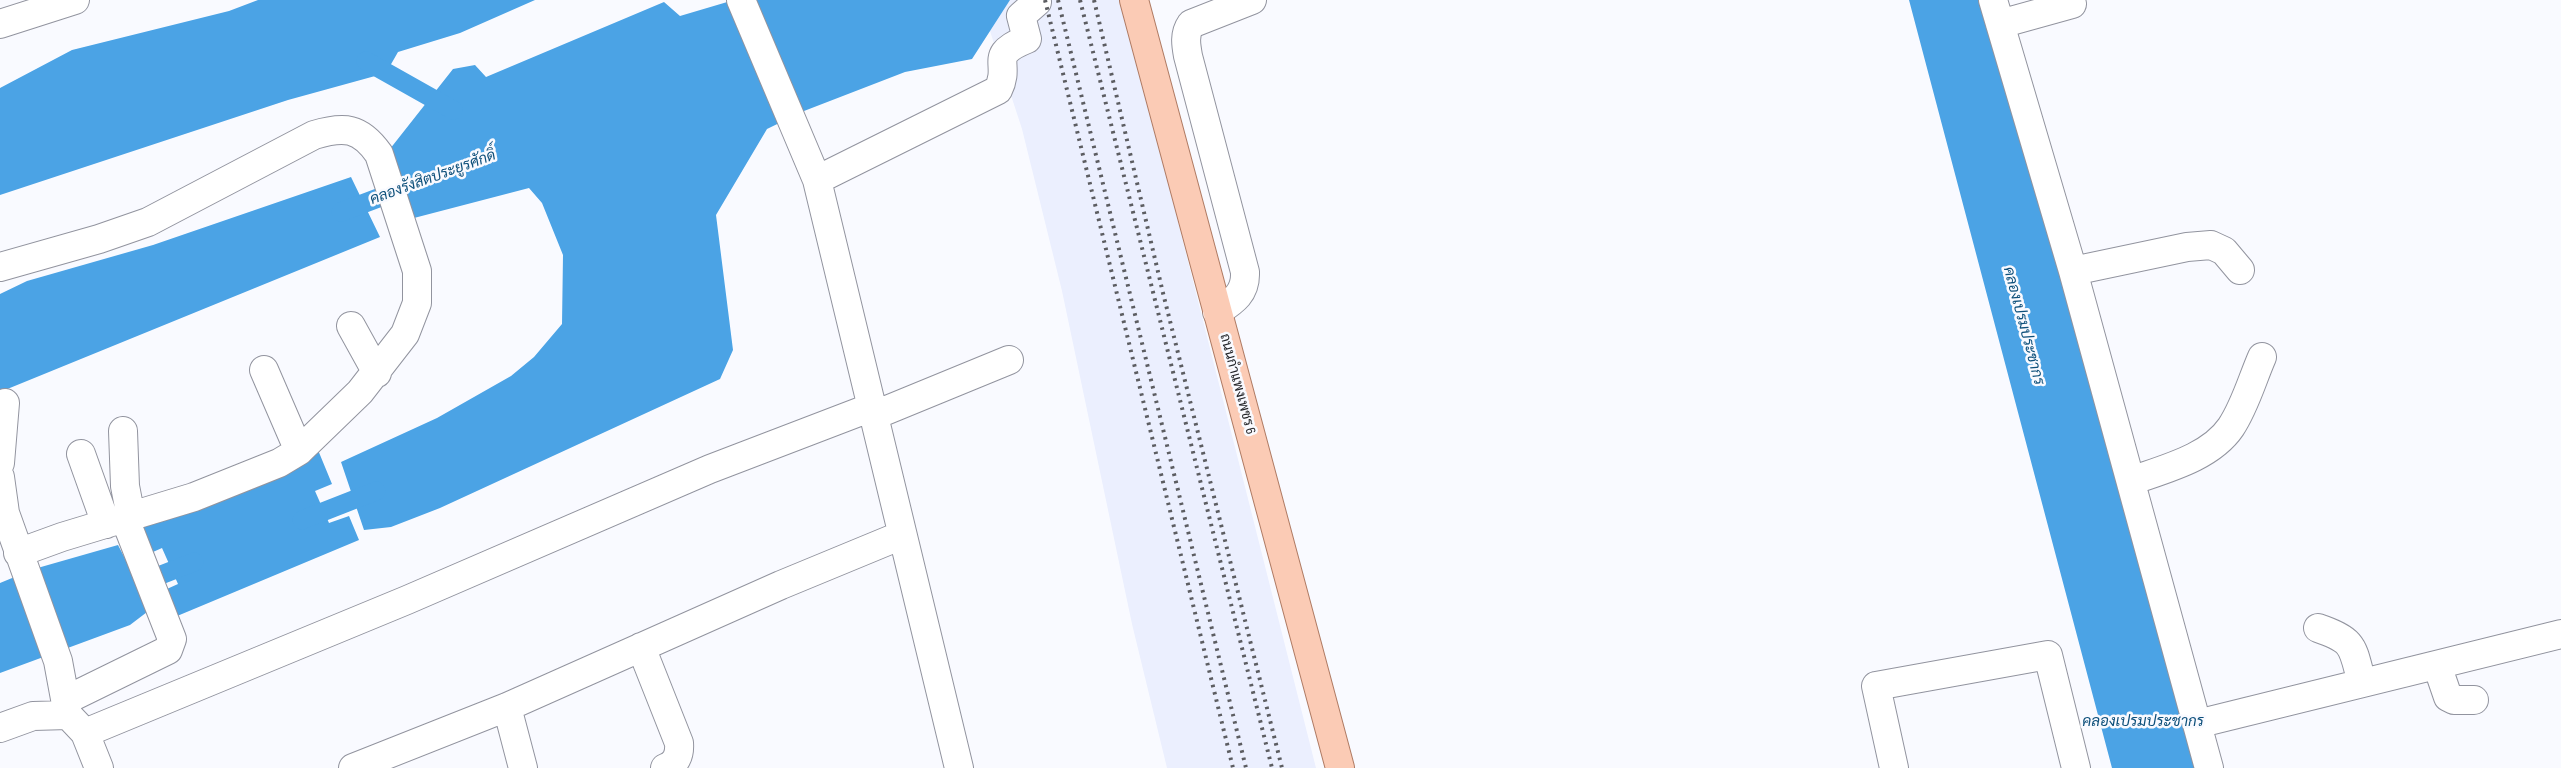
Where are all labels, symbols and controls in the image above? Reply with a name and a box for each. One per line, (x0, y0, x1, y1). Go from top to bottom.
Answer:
water label: คลองรังสิตประยูรศักดิ์ (368, 147, 498, 209)
water label: คลองเปรมประชากร (1999, 265, 2047, 387)
street label: ถนนกำแพงเพชร 6 (1216, 332, 1258, 436)
water label: คลองเปรมประชากร (2082, 713, 2204, 731)

